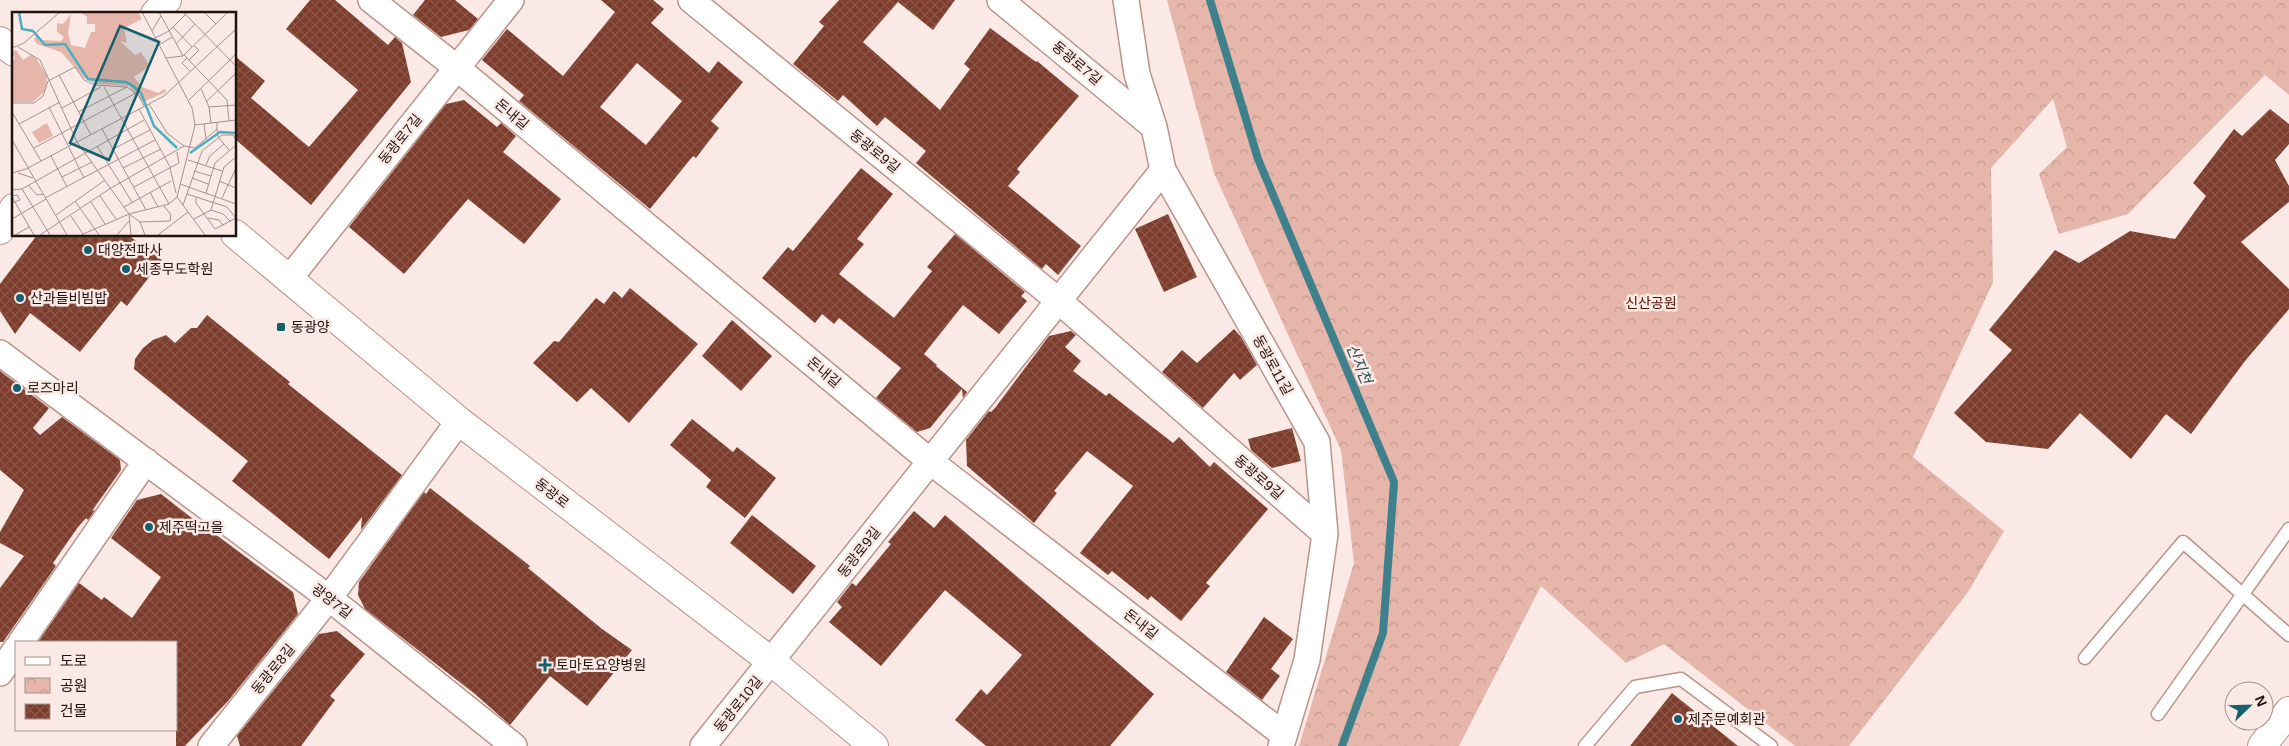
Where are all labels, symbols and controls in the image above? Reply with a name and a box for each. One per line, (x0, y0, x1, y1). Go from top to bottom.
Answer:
inset map (12, 12, 236, 236)
street label: 동광로7길 (1049, 38, 1105, 88)
street label: 돈내길 (492, 95, 532, 133)
street label: 동광로7길 (375, 111, 425, 167)
street label: 동광로9길 (847, 126, 903, 176)
place label: 대양전파사 (98, 242, 163, 258)
marker: 대양전파사 (82, 244, 94, 256)
place label: 세종무도학원 (136, 261, 213, 277)
marker: 세종무도학원 (120, 263, 132, 275)
place label: 산과들비빔밥 (30, 290, 107, 306)
marker: 산과들비빔밥 (14, 292, 26, 304)
park label: 신산공원 (1625, 295, 1677, 311)
place label: 동광양 (291, 319, 330, 335)
marker: 동광양 (275, 321, 287, 333)
street label: 동광로11길 (1250, 332, 1296, 398)
water label: 산지천 (1344, 341, 1376, 388)
street label: 돈내길 (804, 353, 844, 391)
place label: 로즈마리 (27, 380, 79, 396)
marker: 로즈마리 (11, 382, 23, 394)
street label: 동광로9길 (1231, 452, 1287, 502)
street label: 동광로 (532, 475, 572, 511)
place label: 제주떡고을 (159, 519, 224, 535)
marker: 제주떡고을 (143, 521, 155, 533)
street label: 동광로9길 (834, 524, 884, 580)
street label: 광양7길 (309, 580, 355, 622)
street label: 돈내길 (1121, 606, 1161, 642)
legend (15, 641, 178, 731)
street label: 동광로8길 (248, 641, 298, 697)
text: 도로 (60, 652, 88, 669)
place label: 토마토요양병원 (556, 657, 646, 673)
marker: 토마토요양병원 (538, 658, 552, 672)
street label: 동광로10길 (711, 673, 765, 735)
text: 공원 (60, 677, 88, 694)
north arrow (2224, 681, 2274, 731)
text: N (2252, 693, 2270, 709)
text: 건물 (60, 702, 88, 719)
place label: 제주문예회관 (1688, 711, 1765, 727)
marker: 제주문예회관 (1672, 713, 1684, 725)

